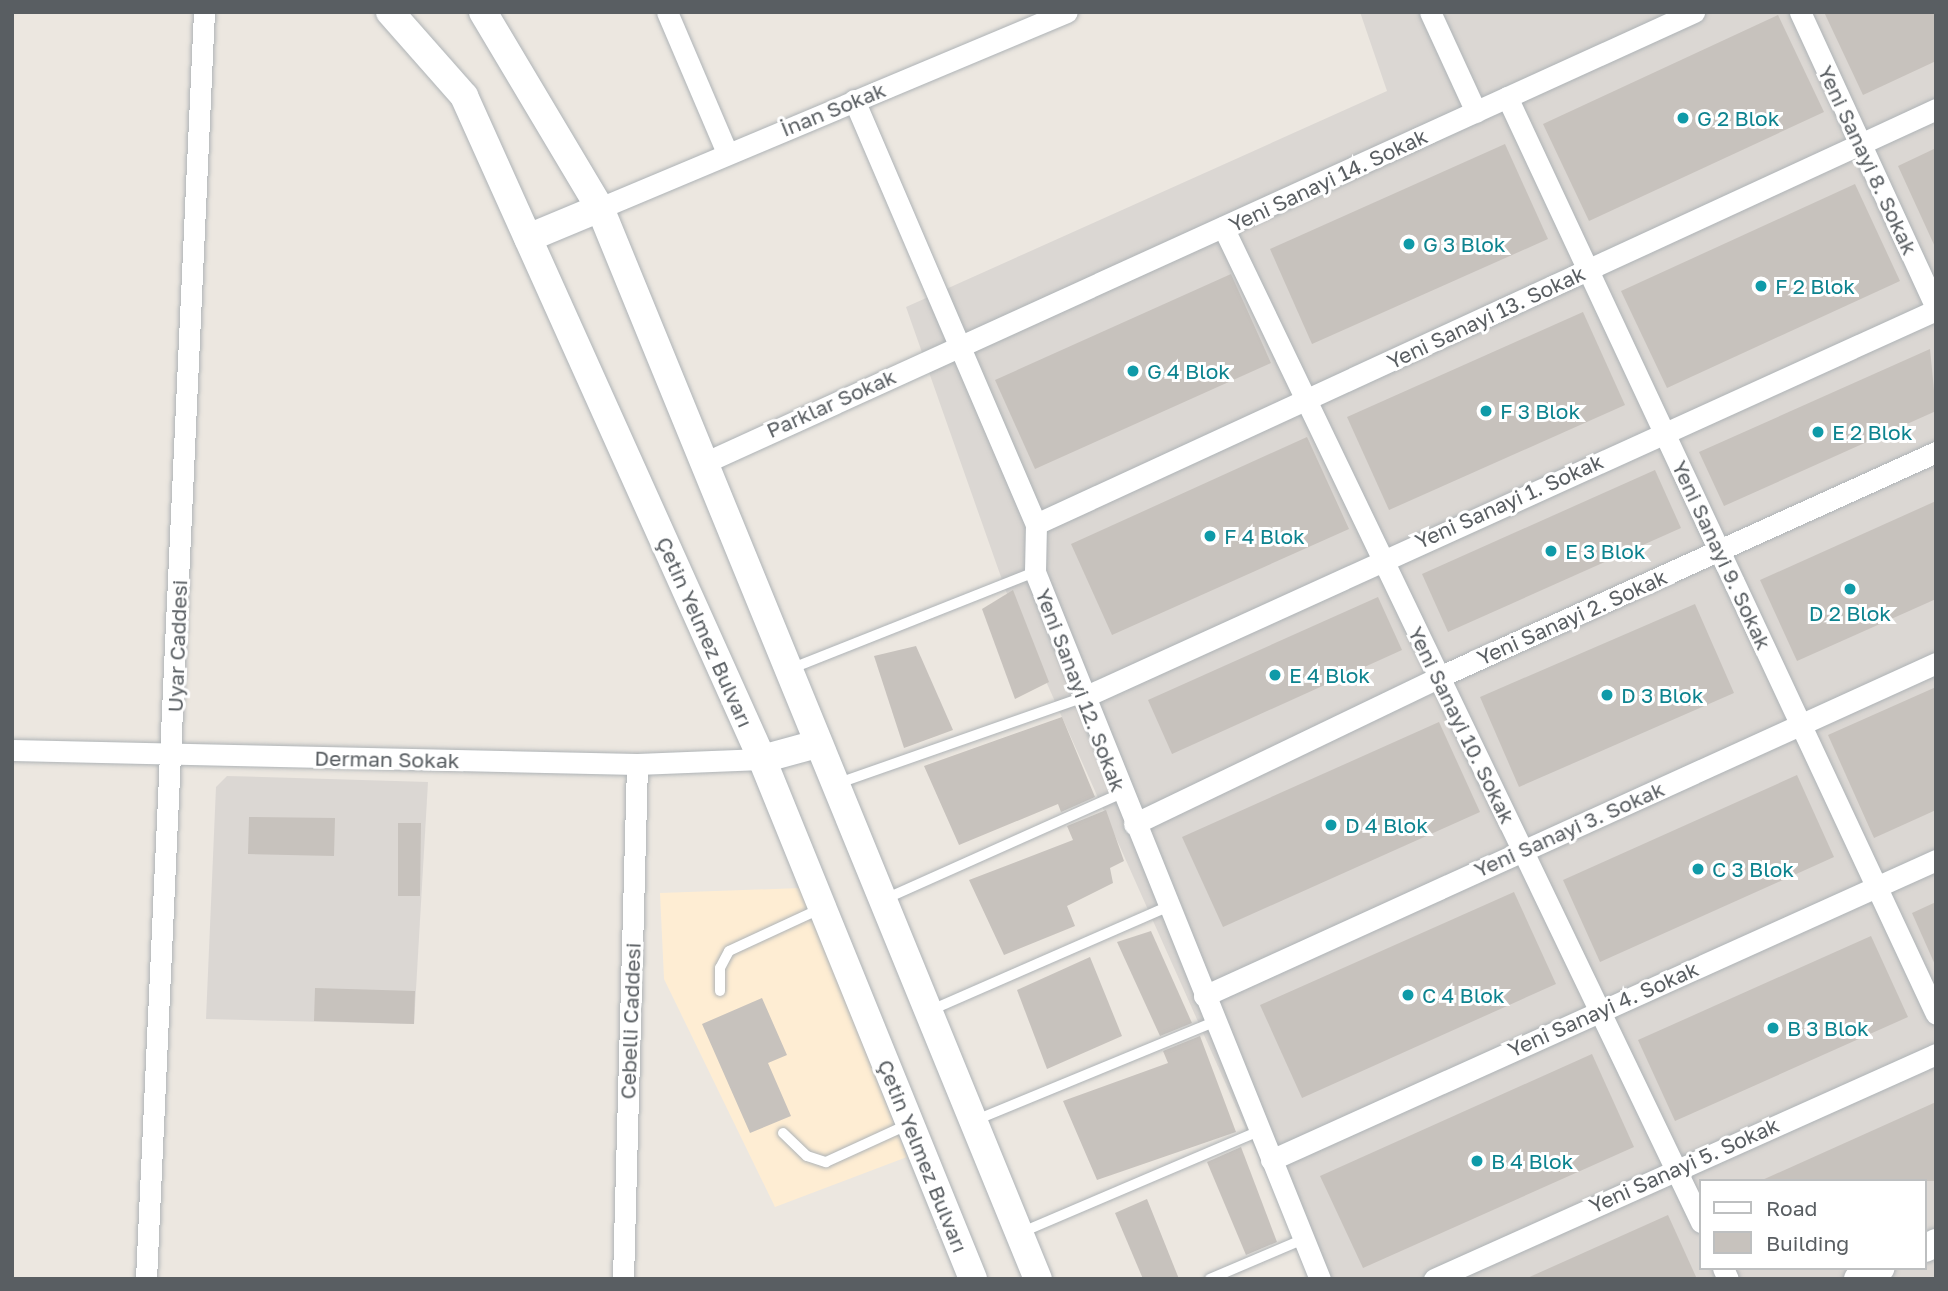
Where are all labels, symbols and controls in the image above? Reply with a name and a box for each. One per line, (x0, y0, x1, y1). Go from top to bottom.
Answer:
street label: Yeni Sanayi 8. Sokak (1813, 61, 1923, 259)
street label: İnan Sokak (777, 77, 889, 141)
place label: G 2 Blok (1697, 105, 1780, 131)
marker: G 2 Blok (1675, 110, 1691, 126)
street label: Yeni Sanayi 14. Sokak (1225, 123, 1431, 237)
place label: G 3 Blok (1423, 231, 1506, 257)
marker: G 3 Blok (1401, 236, 1417, 252)
street label: Yeni Sanayi 13. Sokak (1383, 260, 1589, 374)
place label: F 2 Blok (1775, 273, 1855, 299)
marker: F 2 Blok (1753, 278, 1769, 294)
place label: G 4 Blok (1147, 358, 1230, 384)
street label: Parklar Sokak (762, 363, 900, 443)
marker: G 4 Blok (1125, 363, 1141, 379)
place label: F 3 Blok (1500, 398, 1580, 424)
marker: F 3 Blok (1478, 403, 1494, 419)
place label: E 2 Blok (1832, 419, 1913, 445)
marker: E 2 Blok (1810, 424, 1826, 440)
street label: Yeni Sanayi 1. Sokak (1411, 448, 1607, 554)
street label: Yeni Sanayi 9. Sokak (1667, 456, 1777, 654)
place label: F 4 Blok (1224, 523, 1305, 549)
marker: F 4 Blok (1202, 528, 1218, 544)
street label: Çetin Yelmez Bulvarı (652, 533, 758, 731)
place label: E 3 Blok (1565, 538, 1646, 564)
marker: E 3 Blok (1543, 543, 1559, 559)
street label: Yeni Sanayi 2. Sokak (1473, 564, 1671, 670)
street label: Uyar Caddesi (162, 579, 192, 713)
marker: D 2 Blok (1842, 581, 1858, 597)
street label: Yeni Sanayi 12. Sokak (1031, 585, 1131, 795)
place label: D 2 Blok (1809, 600, 1891, 626)
street label: Yeni Sanayi 10. Sokak (1403, 622, 1521, 828)
place label: E 4 Blok (1289, 662, 1370, 688)
marker: E 4 Blok (1267, 667, 1283, 683)
place label: D 3 Blok (1621, 682, 1704, 708)
marker: D 3 Blok (1599, 687, 1615, 703)
street label: Derman Sokak (314, 745, 460, 773)
street label: Yeni Sanayi 3. Sokak (1470, 776, 1668, 882)
place label: D 4 Blok (1345, 812, 1428, 838)
marker: D 4 Blok (1323, 817, 1339, 833)
place label: C 3 Blok (1712, 856, 1794, 882)
marker: C 3 Blok (1690, 861, 1706, 877)
street label: Cebelli Caddesi (615, 942, 645, 1100)
street label: Yeni Sanayi 4. Sokak (1504, 956, 1702, 1062)
place label: C 4 Blok (1422, 982, 1505, 1008)
marker: C 4 Blok (1400, 987, 1416, 1003)
place label: B 3 Blok (1787, 1015, 1869, 1041)
marker: B 3 Blok (1765, 1020, 1781, 1036)
street label: Çetin Yelmez Bulvarı (873, 1056, 973, 1256)
street label: Yeni Sanayi 5. Sokak (1585, 1112, 1783, 1218)
place label: B 4 Blok (1491, 1148, 1573, 1174)
marker: B 4 Blok (1469, 1153, 1485, 1169)
legend (1700, 1179, 1927, 1270)
text: Road (1766, 1195, 1817, 1221)
text: Building (1766, 1230, 1849, 1256)

